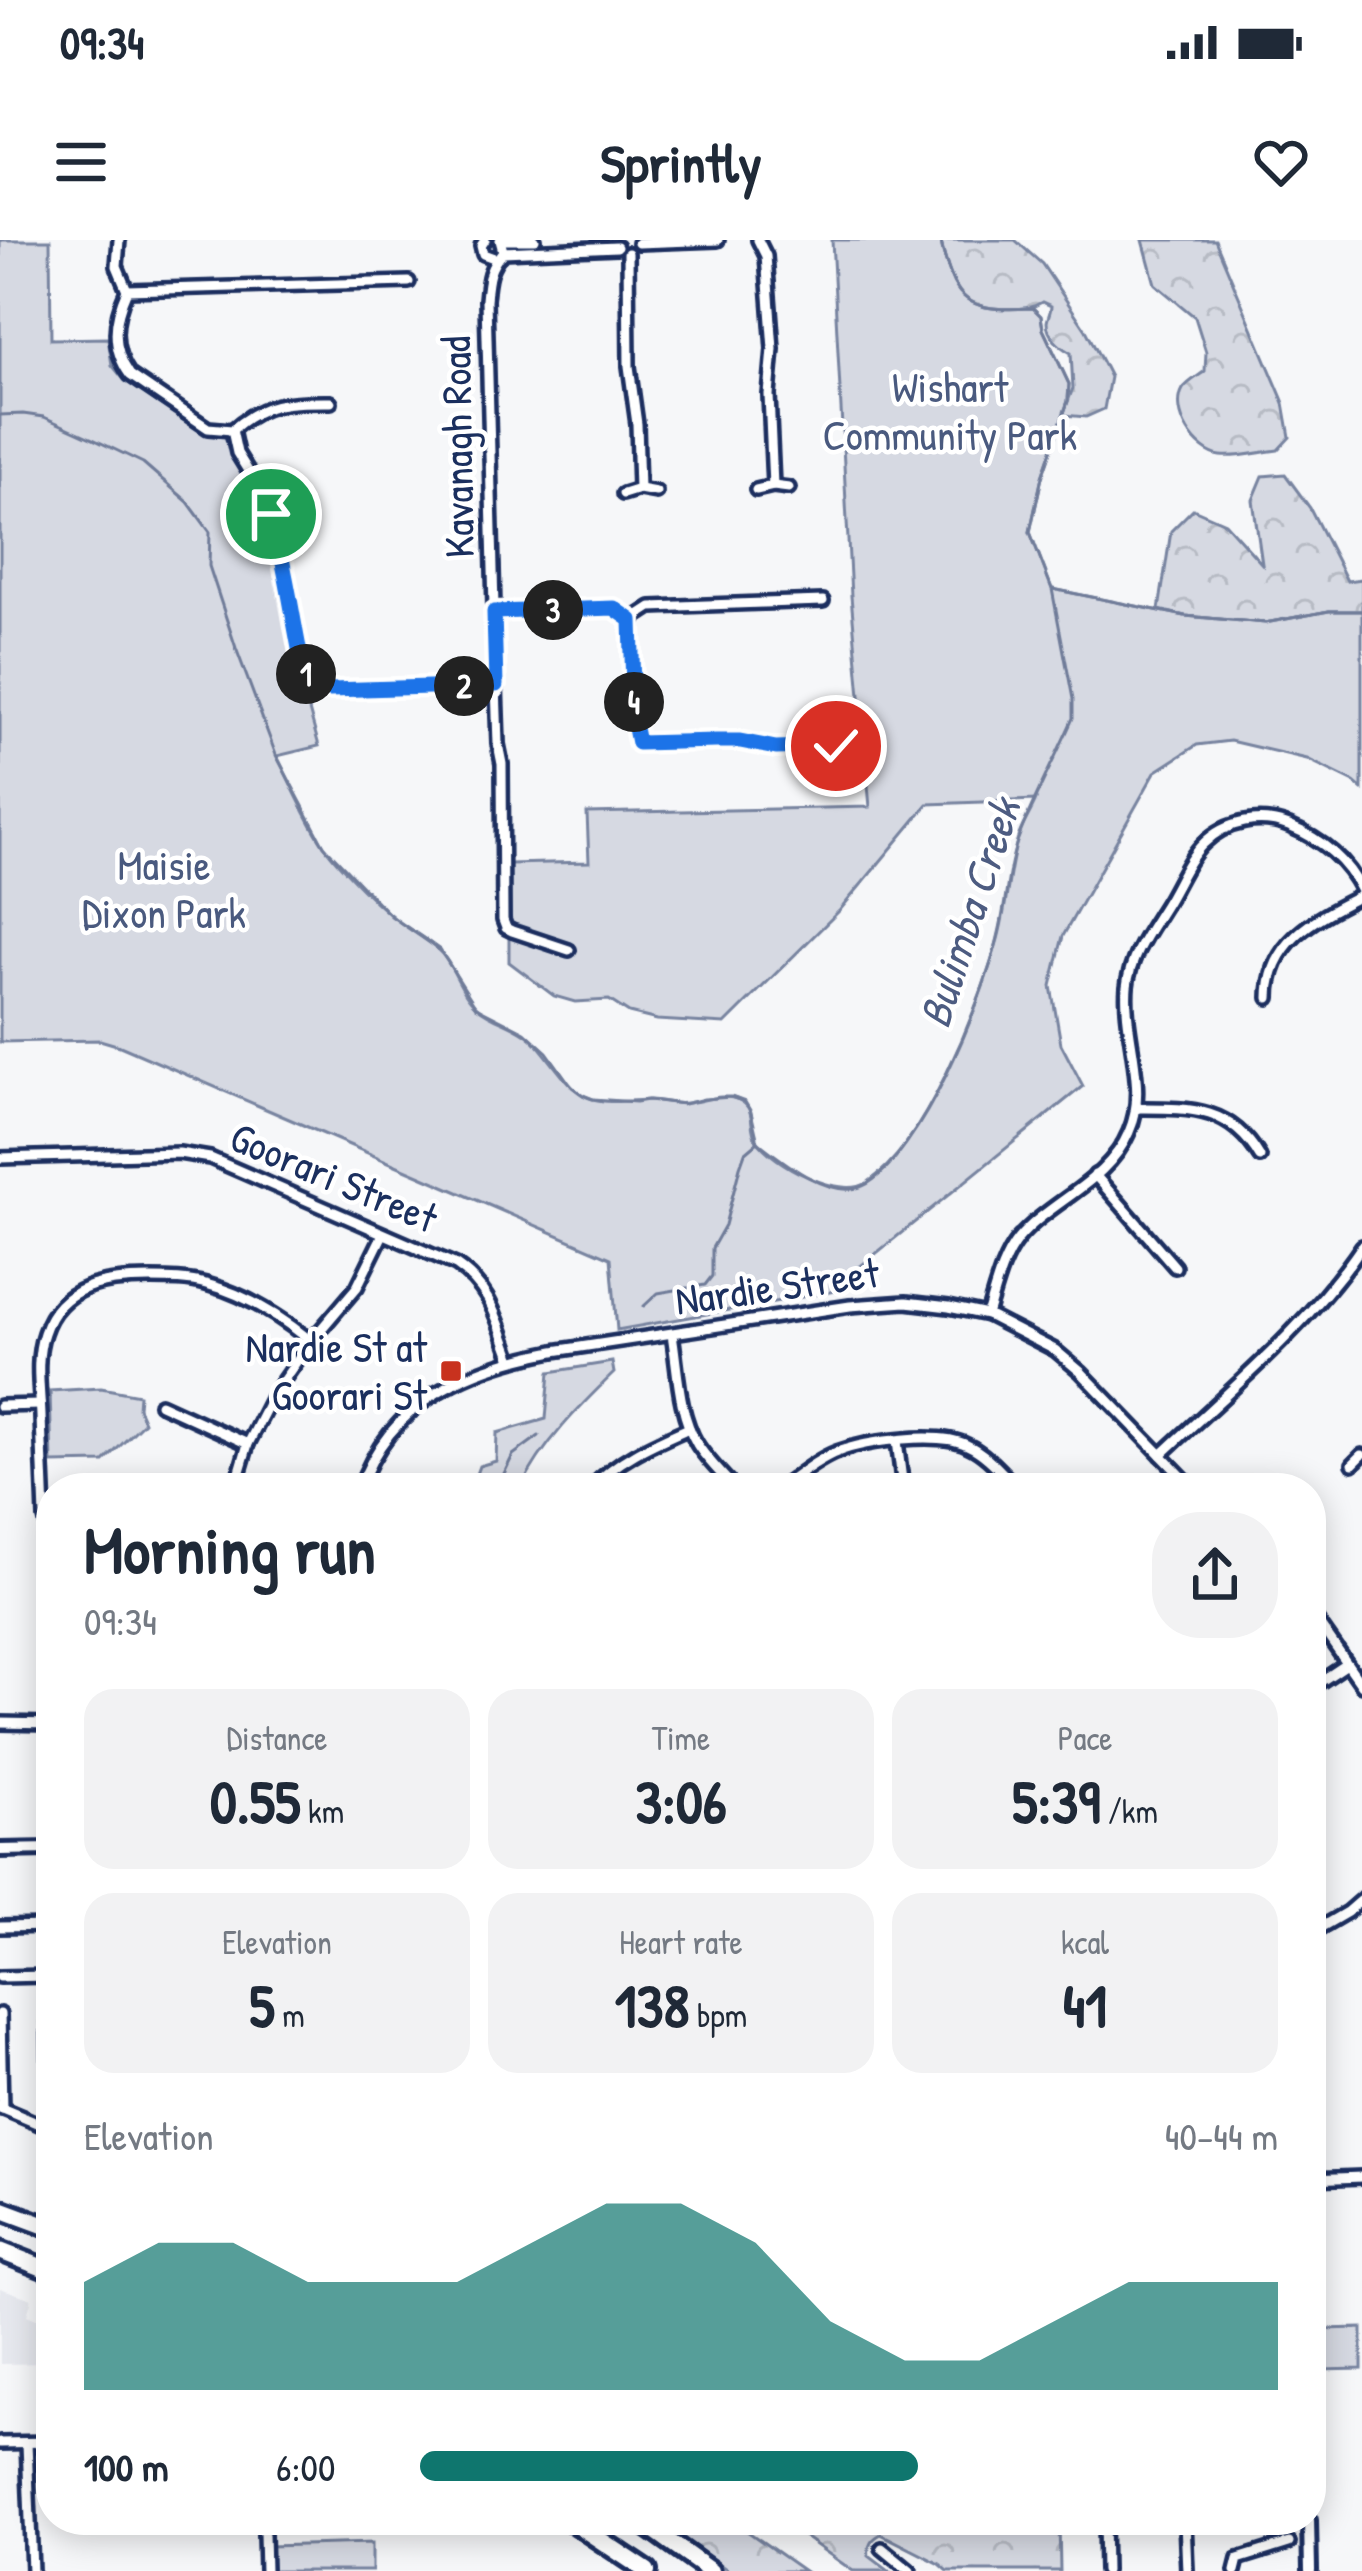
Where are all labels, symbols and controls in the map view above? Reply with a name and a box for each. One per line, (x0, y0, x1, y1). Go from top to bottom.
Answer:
text: 09:34 (60, 12, 144, 73)
text: Sprintly (601, 126, 761, 199)
icon: menu (48, 129, 114, 195)
icon: heart (1248, 129, 1314, 195)
street label: Kavanagh Road (426, 336, 487, 558)
park label: Wishart Community Park (823, 358, 1077, 463)
pin (220, 463, 322, 565)
icon: arrive (238, 481, 304, 547)
pin: 3 (523, 580, 583, 640)
text: 3 (546, 588, 560, 632)
pin: 1 (276, 644, 336, 704)
text: 1 (300, 652, 312, 696)
pin: 2 (434, 656, 494, 716)
text: 2 (456, 664, 472, 708)
pin: 4 (604, 672, 664, 732)
text: 4 (628, 680, 640, 724)
pin (785, 695, 887, 797)
icon: check (803, 713, 869, 779)
water label: Bulimba Creek (903, 788, 1035, 1035)
park label: Maisie Dixon Park (82, 836, 246, 941)
street label: Goorari Street (222, 1107, 447, 1246)
street label: Nardie Street (672, 1243, 883, 1328)
place label: Nardie St at Goorari St (246, 1318, 428, 1423)
marker: Nardie St at Goorari St (438, 1358, 464, 1384)
text: Morning run (84, 1504, 376, 1594)
button: share (1152, 1512, 1278, 1638)
text: 09:34 (84, 1594, 157, 1647)
text: Distance (227, 1716, 327, 1760)
text: Time (652, 1716, 710, 1760)
text: Pace (1058, 1716, 1112, 1760)
text: 0.55 (210, 1760, 300, 1842)
text: 3:06 (635, 1760, 727, 1842)
text: 5:39 (1012, 1760, 1100, 1842)
text: km (300, 1789, 344, 1833)
text: /km (1100, 1789, 1158, 1833)
text: Elevation (222, 1920, 332, 1964)
text: Heart rate (619, 1920, 743, 1964)
text: kcal (1061, 1920, 1109, 1964)
text: 5 (249, 1964, 275, 2046)
text: 138 (615, 1964, 689, 2046)
text: 41 (1063, 1964, 1107, 2046)
text: m (275, 1993, 305, 2037)
text: bpm (689, 1993, 747, 2037)
text: Elevation (84, 2109, 214, 2162)
text: 40–44 m (1165, 2109, 1278, 2162)
text: 100 m (84, 2440, 169, 2493)
text: 6:00 (276, 2440, 336, 2493)

